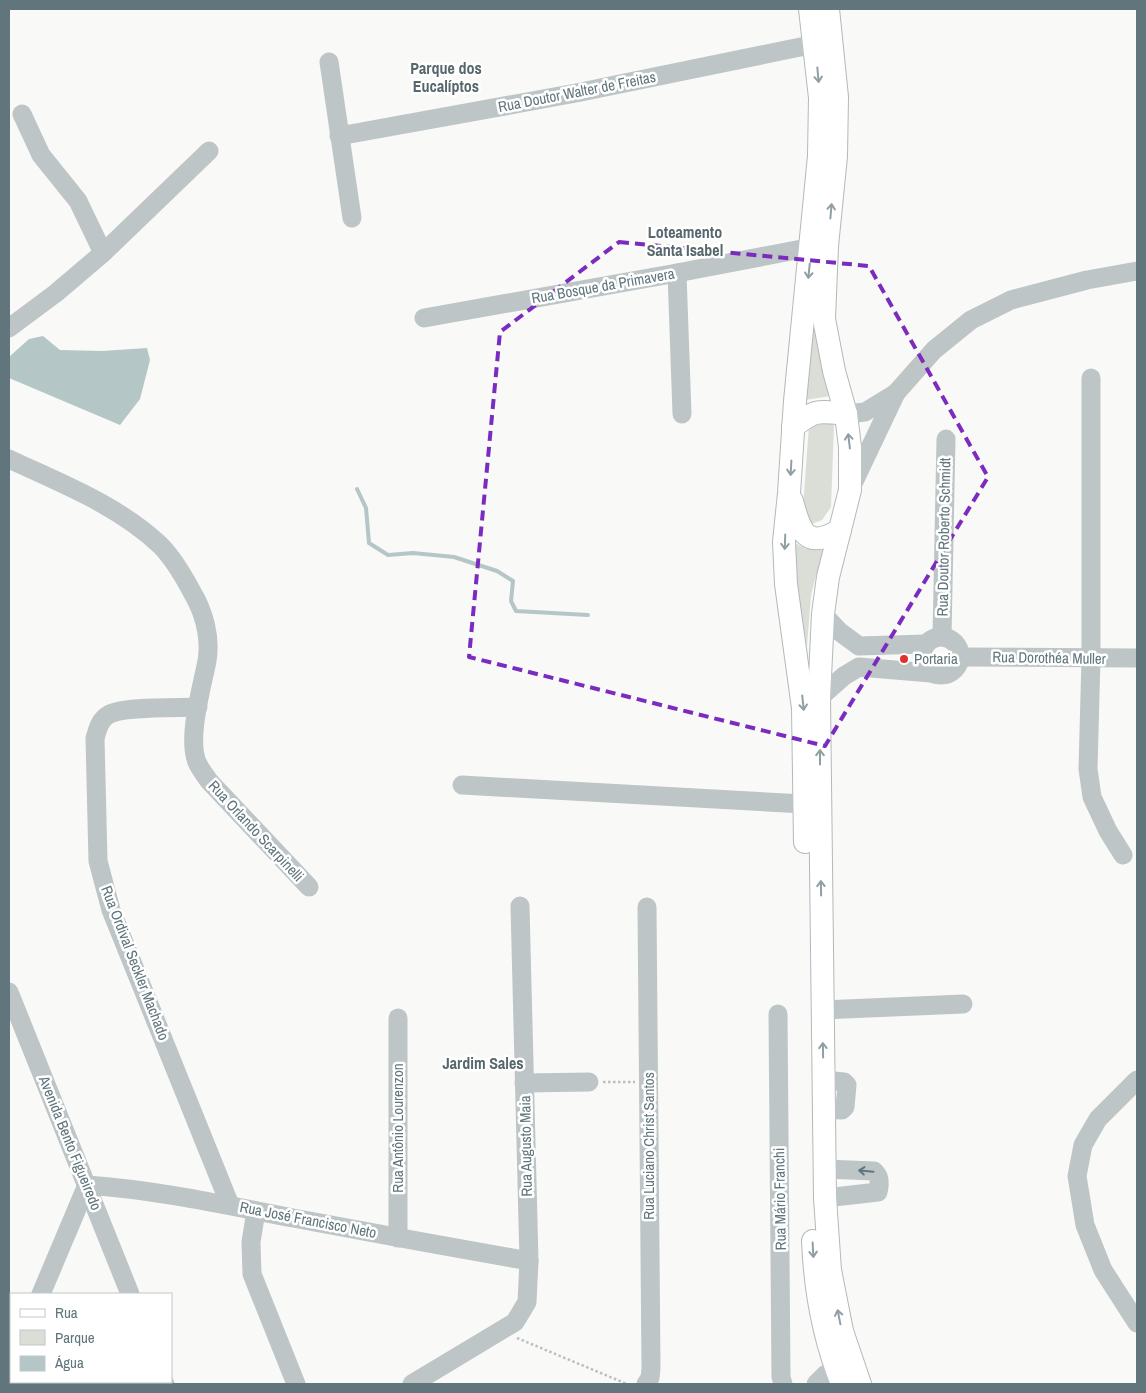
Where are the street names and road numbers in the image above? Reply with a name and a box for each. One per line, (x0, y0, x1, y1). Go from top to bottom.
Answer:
street label: Rua Doutor Walter de Freitas (496, 66, 658, 117)
street label: Rua Bosque da Primavera (530, 263, 676, 308)
street label: Rua Doutor Roberto Schmidt (932, 457, 955, 616)
street label: Rua Dorothéa Muller (992, 646, 1106, 669)
street label: Rua Orlando Scarpinelli (204, 775, 309, 886)
street label: Rua Ordival Seckler Machado (96, 882, 175, 1043)
street label: Rua Antônio Lourenzon (387, 1063, 408, 1193)
street label: Avenida Bento Figueiredo (33, 1071, 107, 1213)
street label: Rua Luciano Christ Santos (638, 1072, 659, 1220)
street label: Rua Augusto Maia (514, 1095, 537, 1197)
street label: Rua Mário Franchi (768, 1148, 791, 1250)
street label: Rua José Francisco Neto (238, 1196, 378, 1243)

